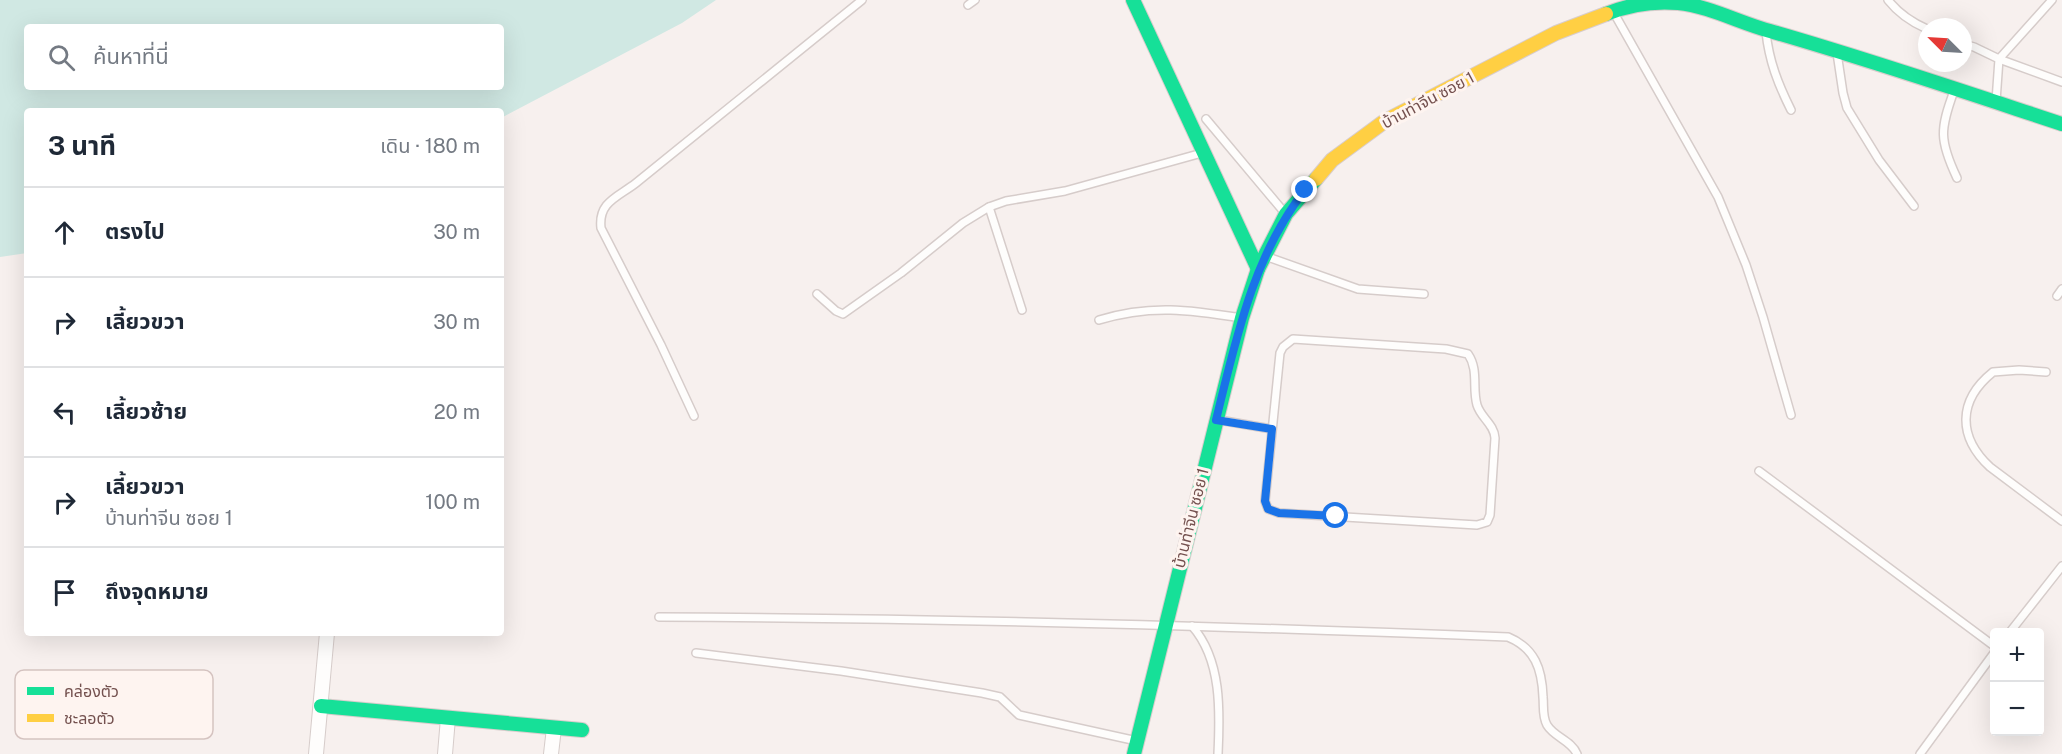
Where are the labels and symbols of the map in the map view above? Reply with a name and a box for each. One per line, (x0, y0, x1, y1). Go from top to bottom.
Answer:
north arrow (1918, 18, 1972, 72)
street label: บ้านท่าจีน ซอย 1 (1378, 68, 1478, 132)
route end (1291, 176, 1317, 202)
street label: บ้านท่าจีน ซอย 1 (1169, 466, 1213, 570)
route start (1322, 502, 1348, 528)
legend (15, 670, 213, 739)
text: คล่องตัว (64, 682, 119, 701)
text: ชะลอตัว (64, 709, 115, 728)

